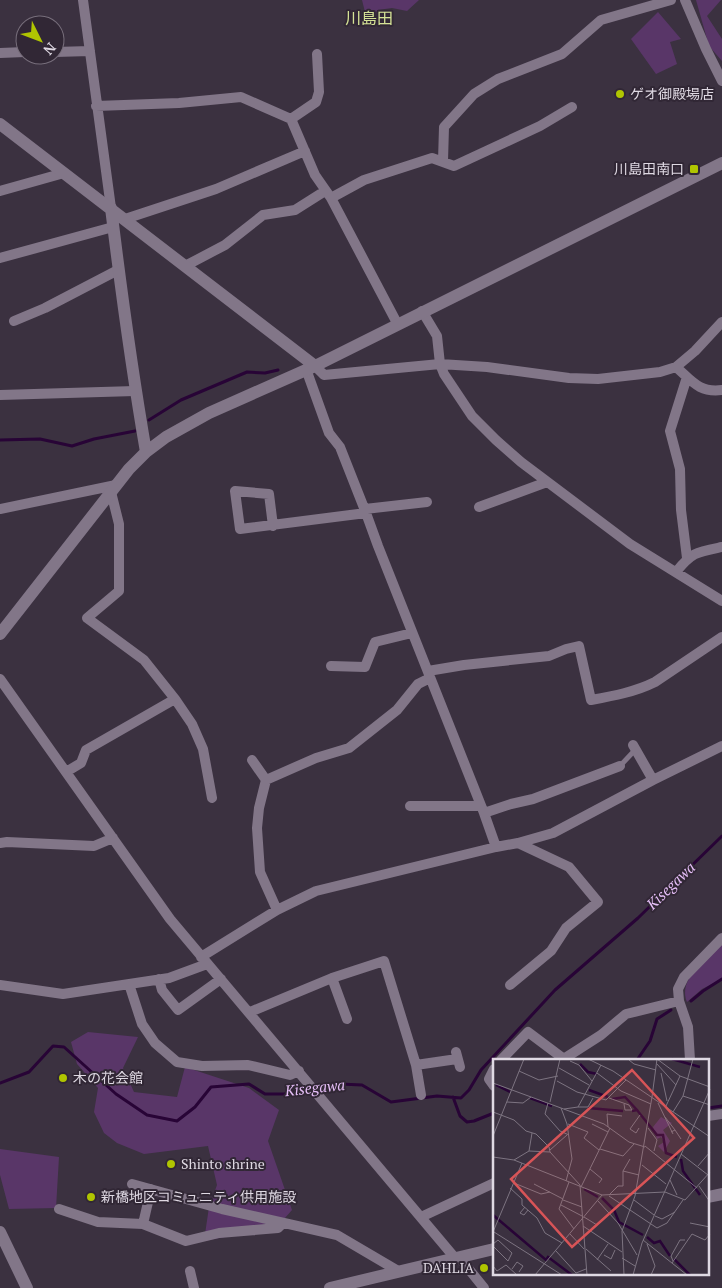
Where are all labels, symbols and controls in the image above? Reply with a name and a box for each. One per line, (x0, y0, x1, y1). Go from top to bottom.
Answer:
district label: 川島田 (345, 7, 393, 29)
north arrow (15, 15, 65, 65)
text: N (39, 39, 61, 60)
place label: ゲオ御殿場店 (630, 84, 714, 103)
marker: ゲオ御殿場店 (614, 88, 626, 100)
place label: 川島田南口 (614, 159, 684, 178)
marker: 川島田南口 (688, 163, 700, 175)
water label: Kisegawa (641, 857, 699, 914)
inset map (493, 1059, 710, 1276)
place label: 木の花会館 (73, 1068, 143, 1087)
marker: 木の花会館 (57, 1072, 69, 1084)
water label: Kisegawa (283, 1074, 346, 1100)
place label: Shinto shrine (181, 1154, 265, 1173)
marker: Shinto shrine (165, 1158, 177, 1170)
place label: 新橋地区コミュニティ供用施設 (101, 1187, 296, 1206)
marker: 新橋地区コミュニティ供用施設 (85, 1191, 97, 1203)
place label: DAHLIA (423, 1258, 474, 1277)
marker: DAHLIA (478, 1262, 490, 1274)

